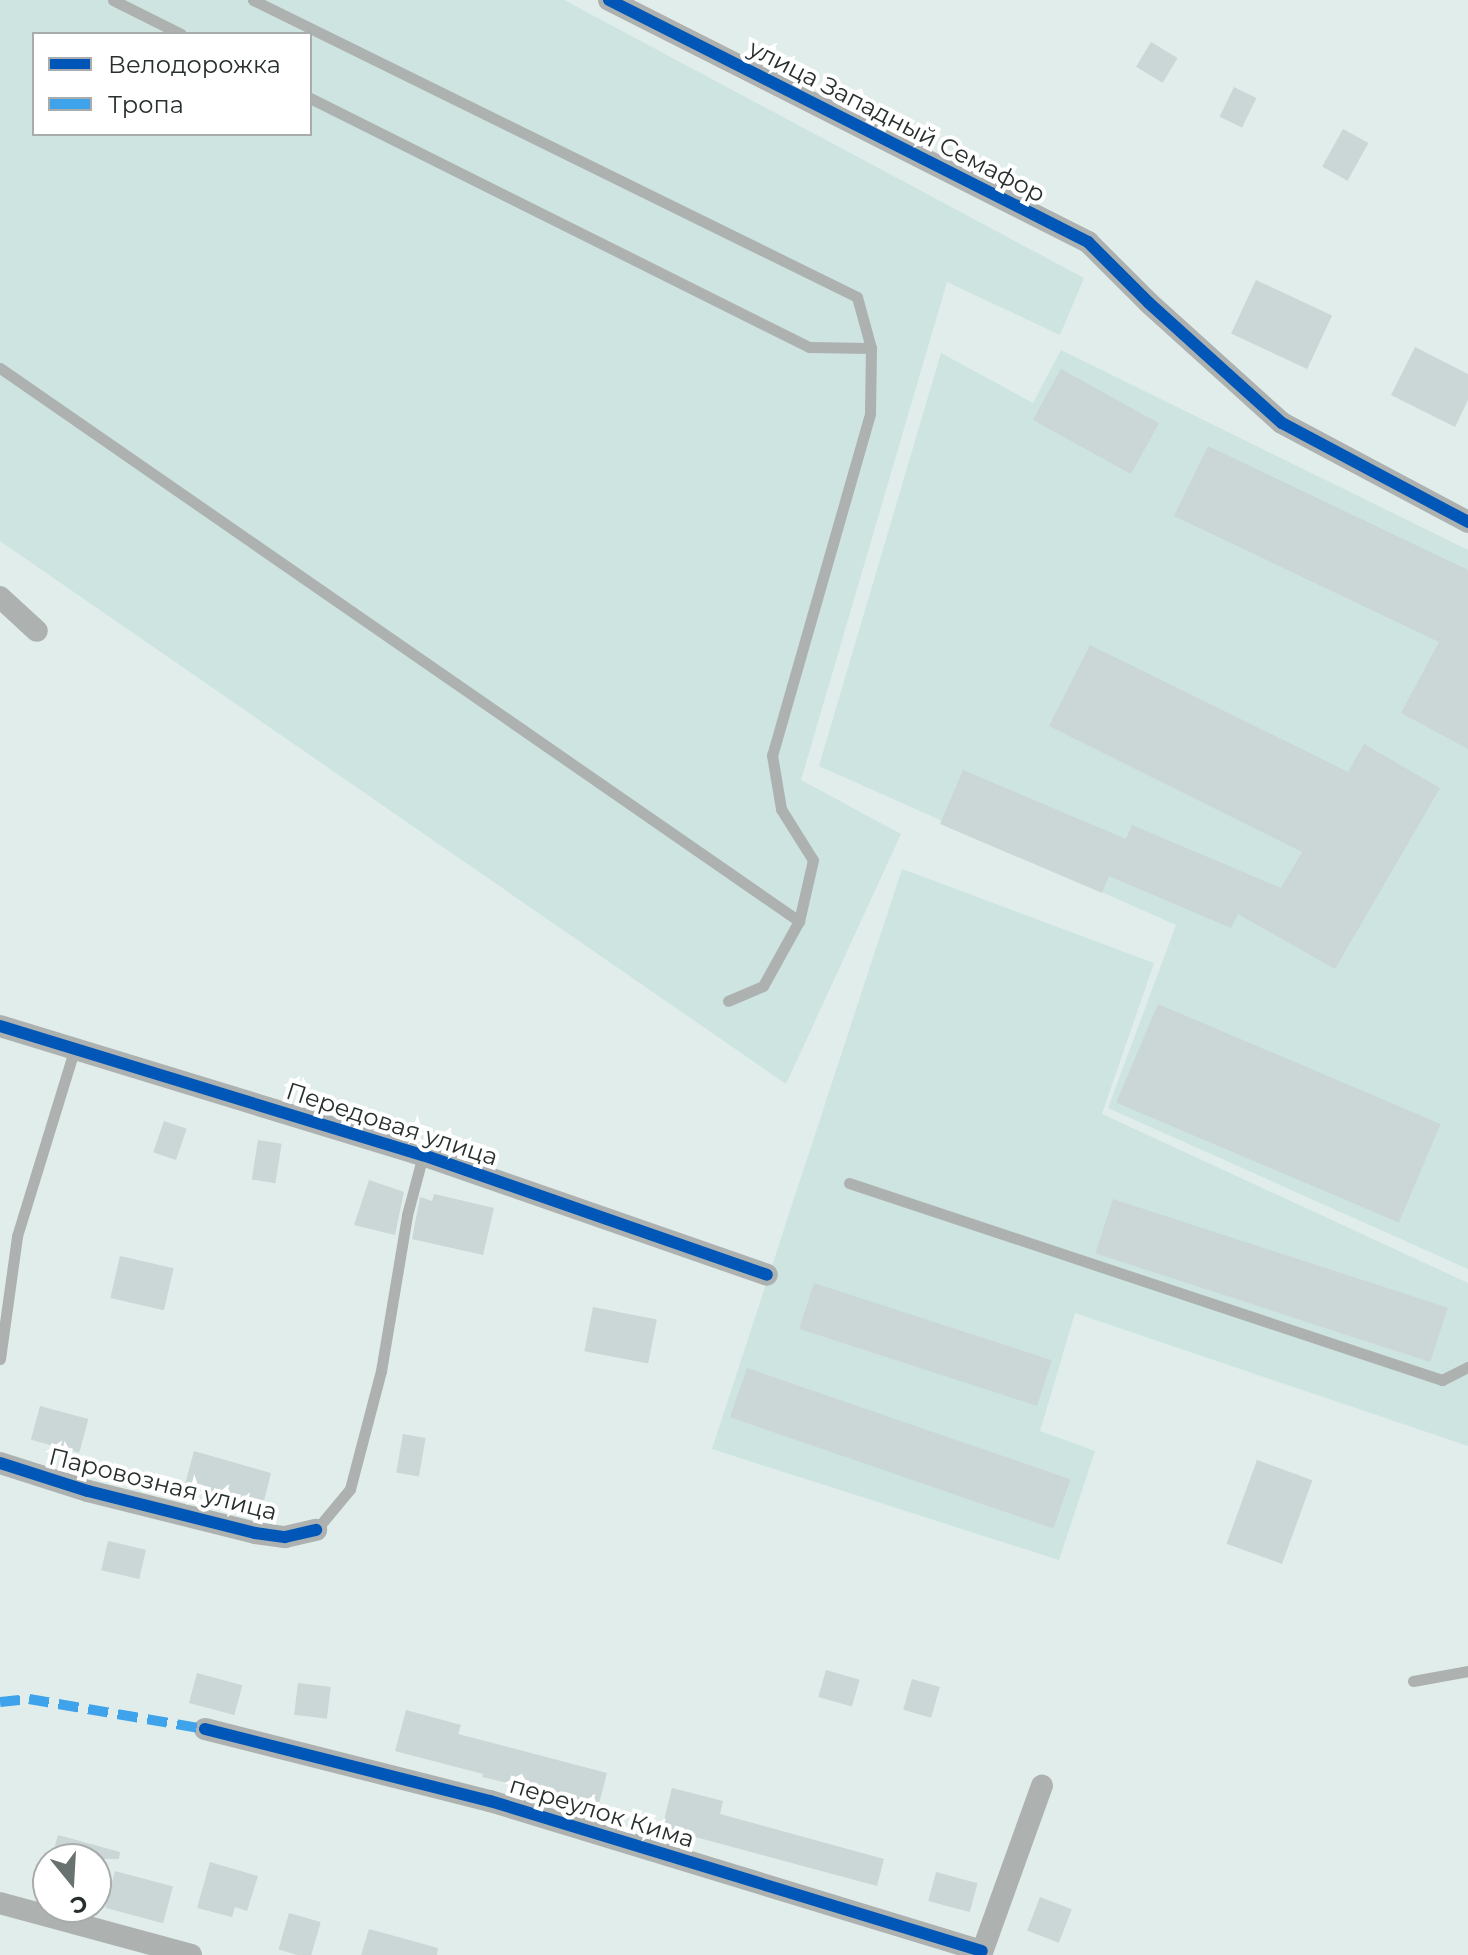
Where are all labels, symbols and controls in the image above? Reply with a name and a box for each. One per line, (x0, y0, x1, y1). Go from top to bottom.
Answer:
legend (32, 32, 312, 136)
street label: улица Западный Семафор (744, 34, 1050, 208)
text: Велодорожка (108, 50, 281, 79)
text: Тропа (108, 90, 184, 119)
street label: Передовая улица (283, 1076, 501, 1172)
street label: Паровозная улица (46, 1442, 280, 1526)
street label: переулок Кима (506, 1770, 698, 1854)
north arrow (32, 1843, 112, 1923)
text: С (67, 1889, 91, 1920)

